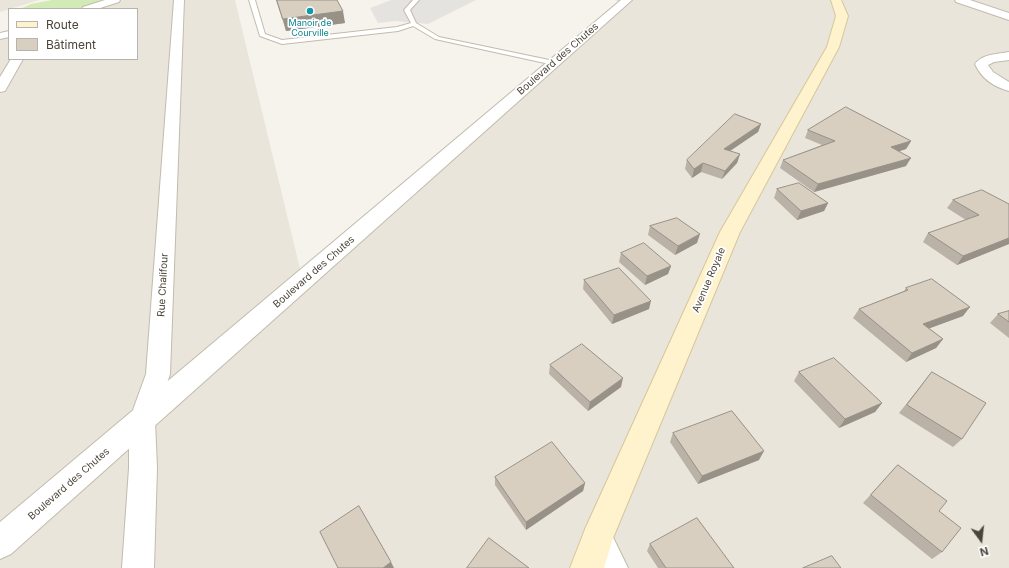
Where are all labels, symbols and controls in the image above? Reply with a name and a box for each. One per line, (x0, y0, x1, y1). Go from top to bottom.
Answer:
marker: Manoir de Courville (305, 6, 315, 16)
legend (8, 8, 138, 60)
text: Route (46, 17, 79, 32)
place label: Manoir de Courville (289, 18, 331, 39)
street label: Boulevard des Chutes (515, 20, 601, 98)
text: Bâtiment (46, 37, 96, 52)
street label: Boulevard des Chutes (271, 233, 357, 311)
street label: Avenue Royale (690, 246, 728, 314)
street label: Rue Chalifour (155, 253, 171, 317)
street label: Boulevard des Chutes (26, 445, 112, 523)
north arrow (961, 520, 1001, 560)
text: N (978, 544, 990, 559)

